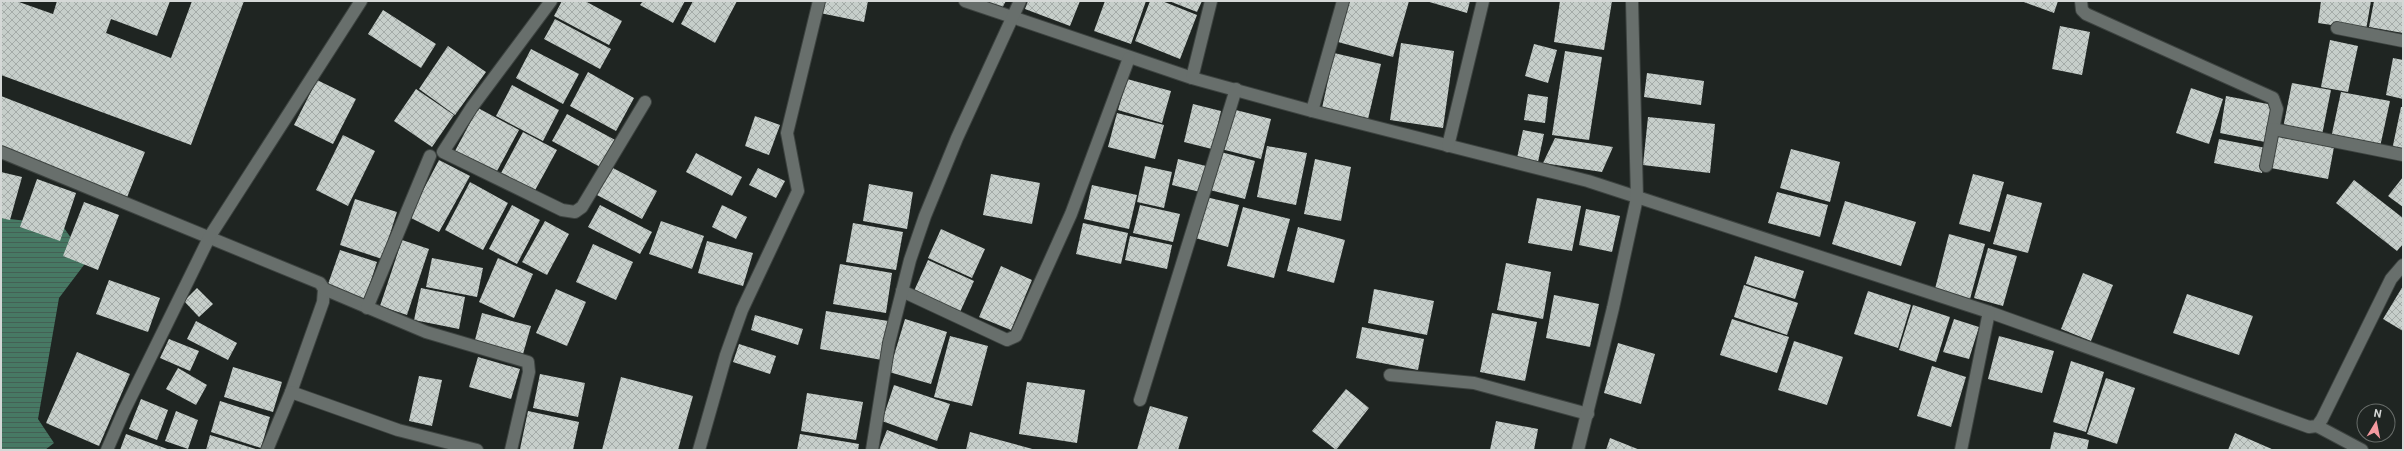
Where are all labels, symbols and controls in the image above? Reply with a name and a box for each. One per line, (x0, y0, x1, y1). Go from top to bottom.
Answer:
north arrow (2356, 403, 2396, 443)
text: N (2373, 407, 2383, 421)

